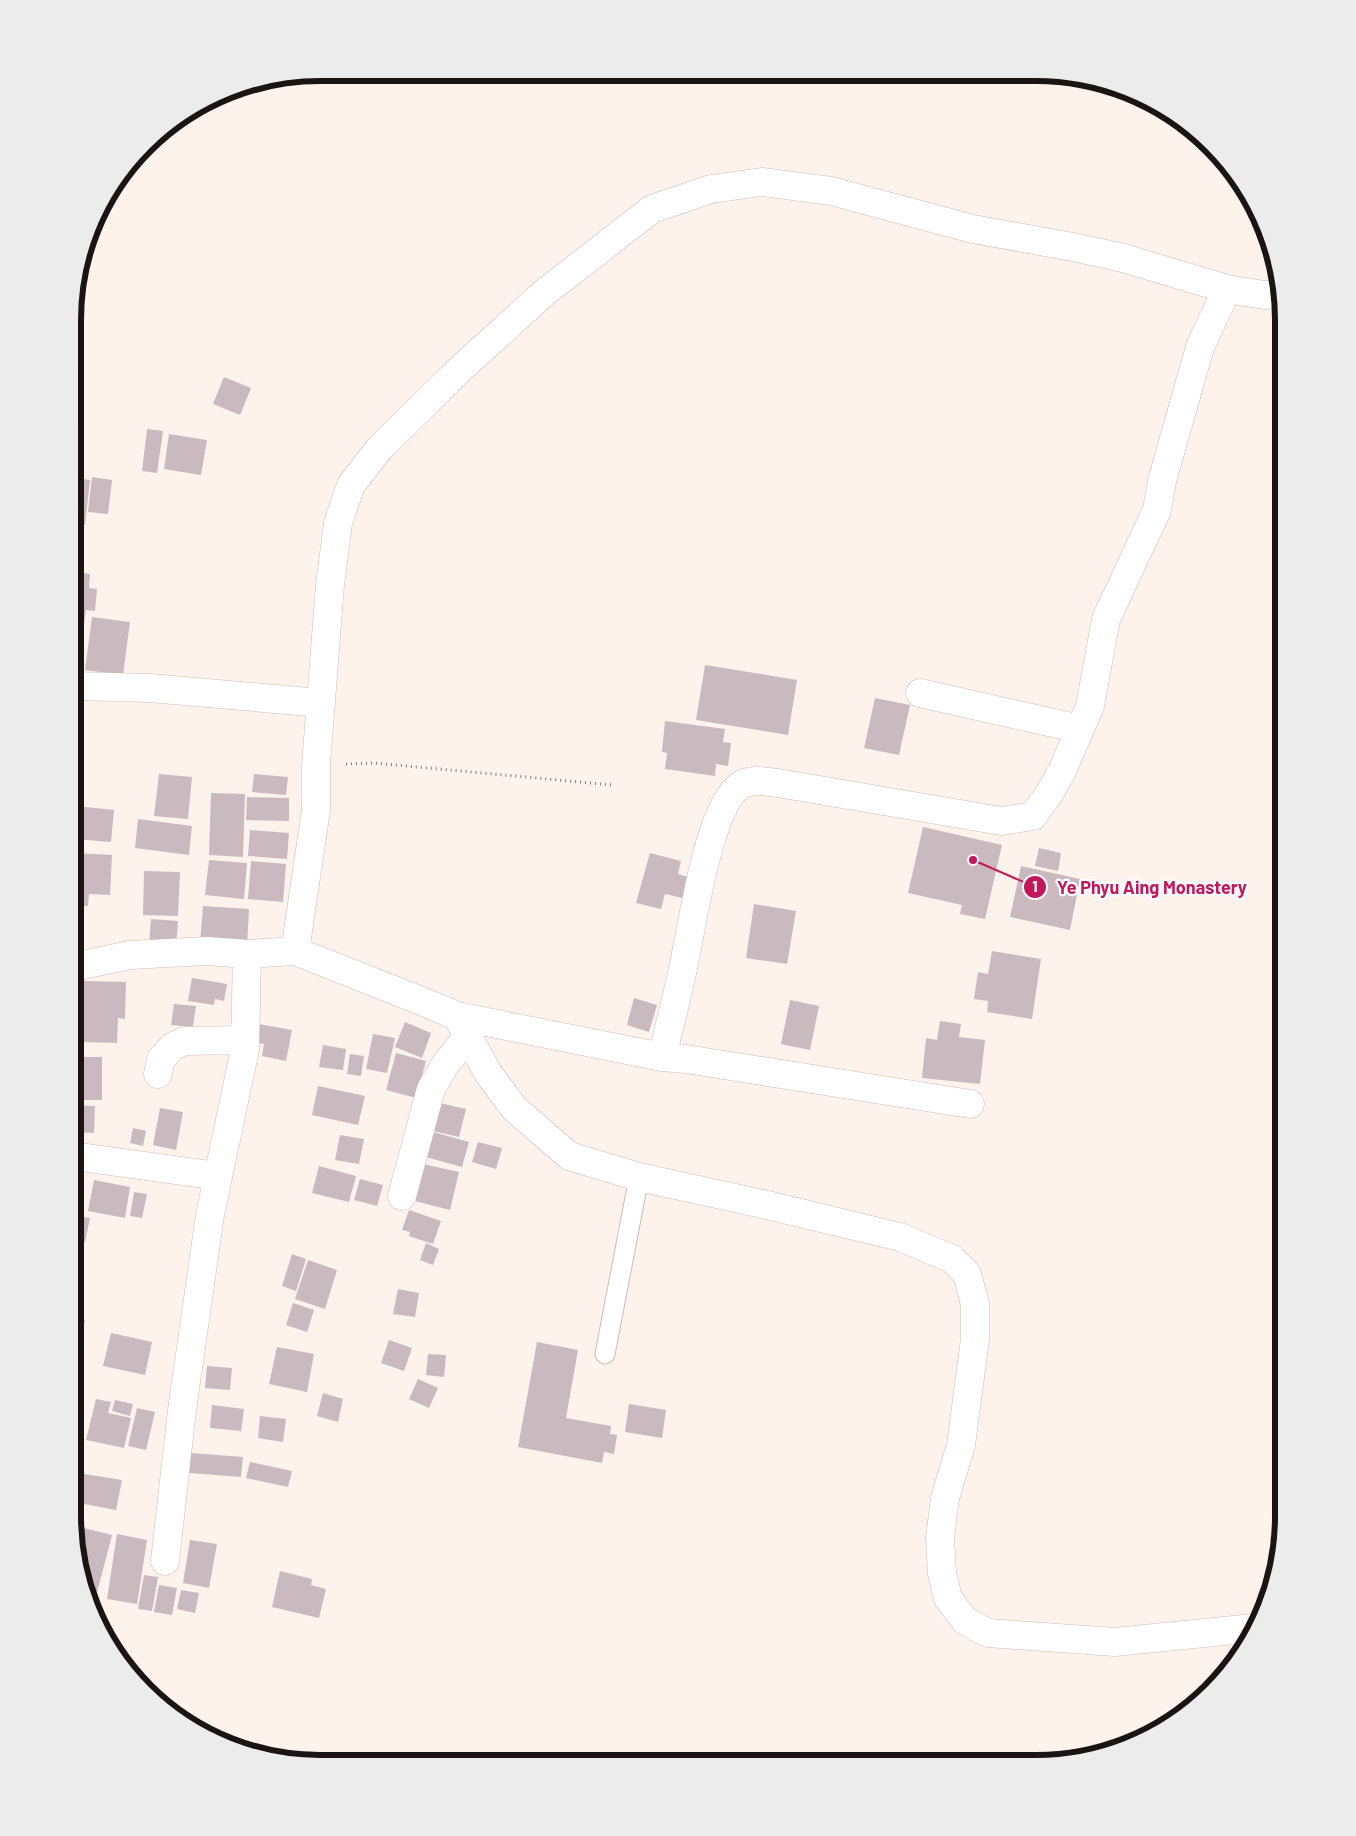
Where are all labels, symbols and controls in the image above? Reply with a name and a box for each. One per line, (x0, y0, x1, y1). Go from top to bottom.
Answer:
callout: Ye Phyu Aing Monastery (1022, 871, 1257, 904)
text: Ye Phyu Aing Monastery (1057, 876, 1247, 898)
text: 1 (1032, 877, 1038, 895)

